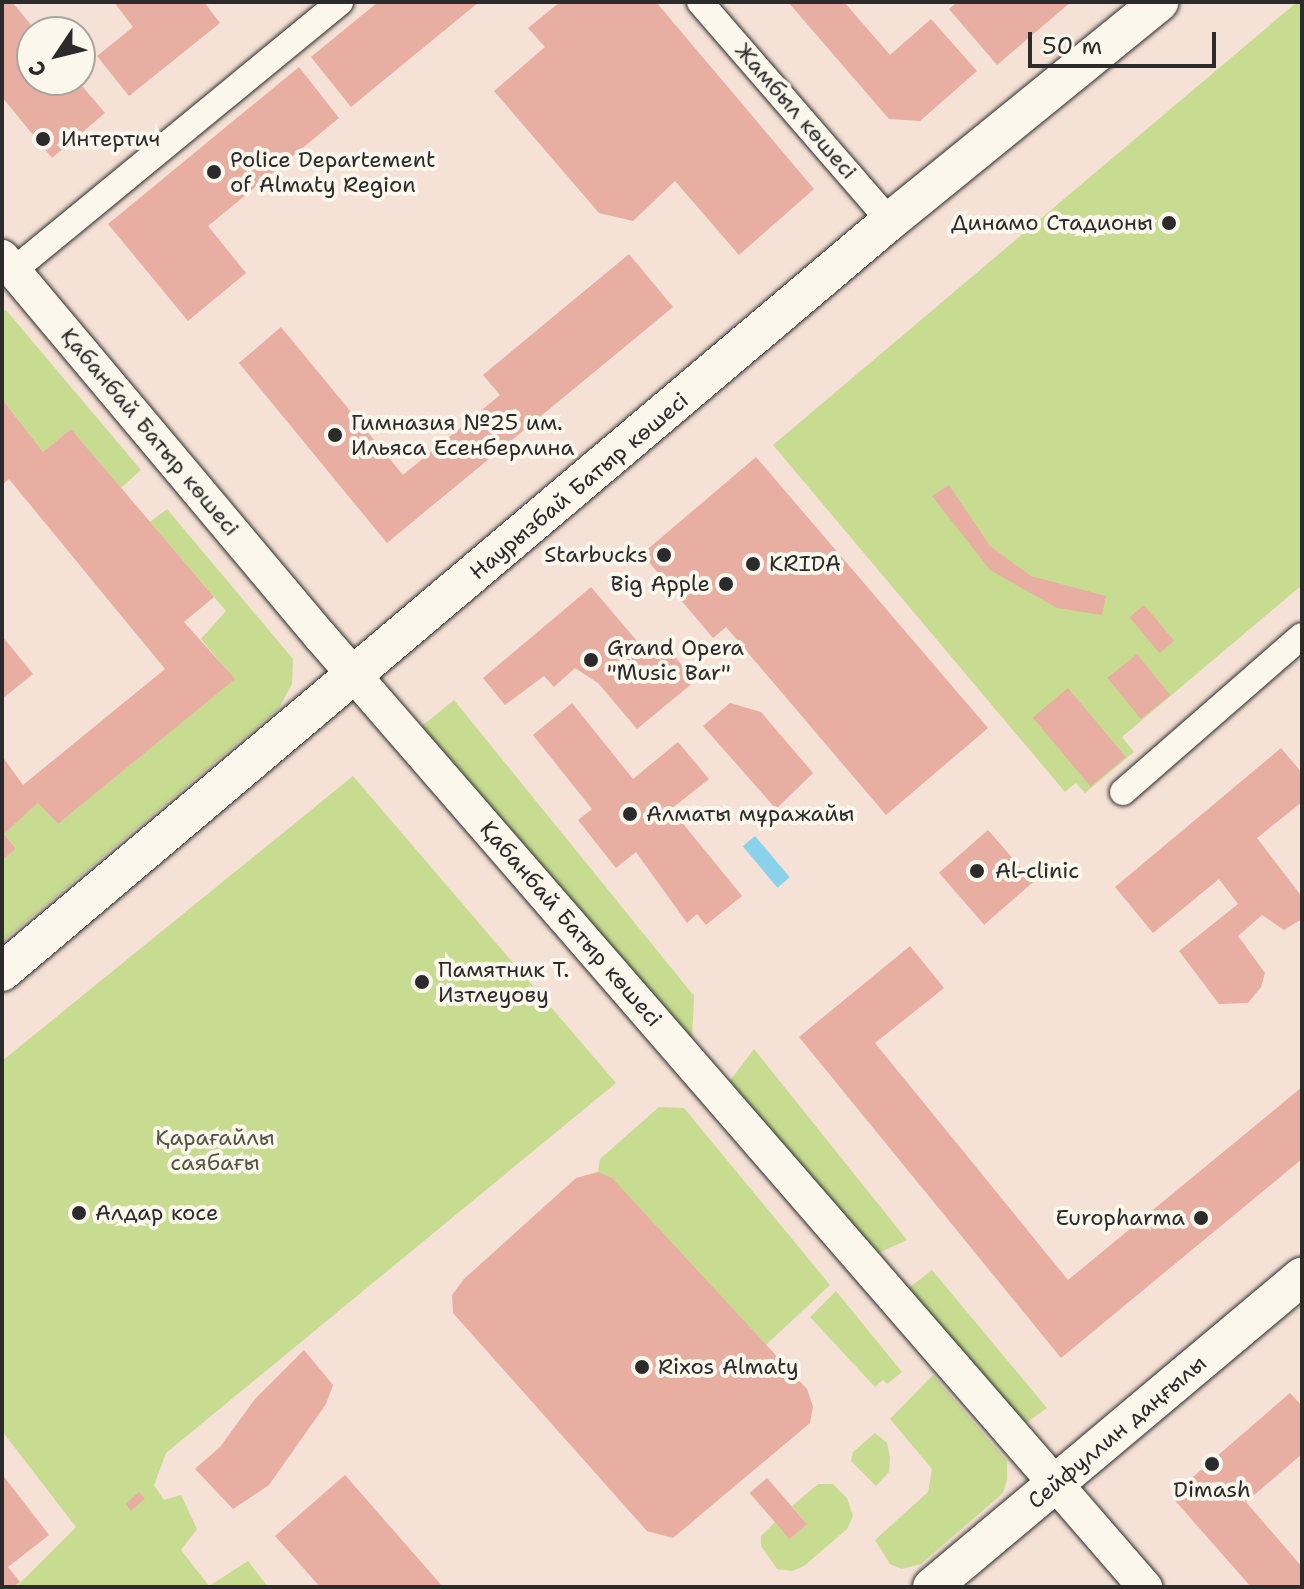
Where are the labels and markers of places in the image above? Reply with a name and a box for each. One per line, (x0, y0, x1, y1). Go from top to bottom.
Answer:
place label: Интертич (61, 126, 160, 152)
marker: Интертич (32, 128, 54, 150)
place label: Police Departement of Almaty Region (230, 146, 436, 198)
marker: Police Departement of Almaty Region (205, 163, 223, 181)
place label: Динамо Стадионы (951, 210, 1153, 236)
marker: Динамо Стадионы (1160, 214, 1178, 232)
place label: Гимназия №25 им. Ильяса Есенберлина (351, 409, 574, 460)
marker: Гимназия №25 им. Ильяса Есенберлина (326, 426, 344, 444)
place label: Starbucks (544, 542, 648, 568)
marker: Starbucks (655, 546, 673, 564)
place label: KRIDA (769, 551, 841, 577)
marker: KRIDA (744, 555, 762, 573)
place label: Big Apple (610, 571, 710, 597)
marker: Big Apple (717, 575, 735, 593)
place label: Grand Opera "Music Bar" (607, 634, 744, 686)
marker: Grand Opera "Music Bar" (582, 651, 600, 669)
place label: Алматы мұражайы (646, 801, 854, 827)
marker: Алматы мұражайы (621, 805, 639, 823)
place label: Al-clinic (995, 858, 1079, 884)
marker: Al-clinic (966, 860, 988, 882)
place label: Памятник Т. Изтлеуову (438, 956, 569, 1008)
marker: Памятник Т. Изтлеуову (413, 973, 431, 991)
place label: Алдар косе (95, 1200, 219, 1226)
marker: Алдар косе (70, 1204, 88, 1222)
place label: Europharma (1056, 1205, 1185, 1231)
marker: Europharma (1192, 1209, 1210, 1227)
place label: Rixos Almaty (658, 1354, 799, 1380)
marker: Rixos Almaty (633, 1358, 651, 1376)
marker: Dimash (1203, 1455, 1221, 1473)
place label: Dimash (1173, 1477, 1251, 1503)

